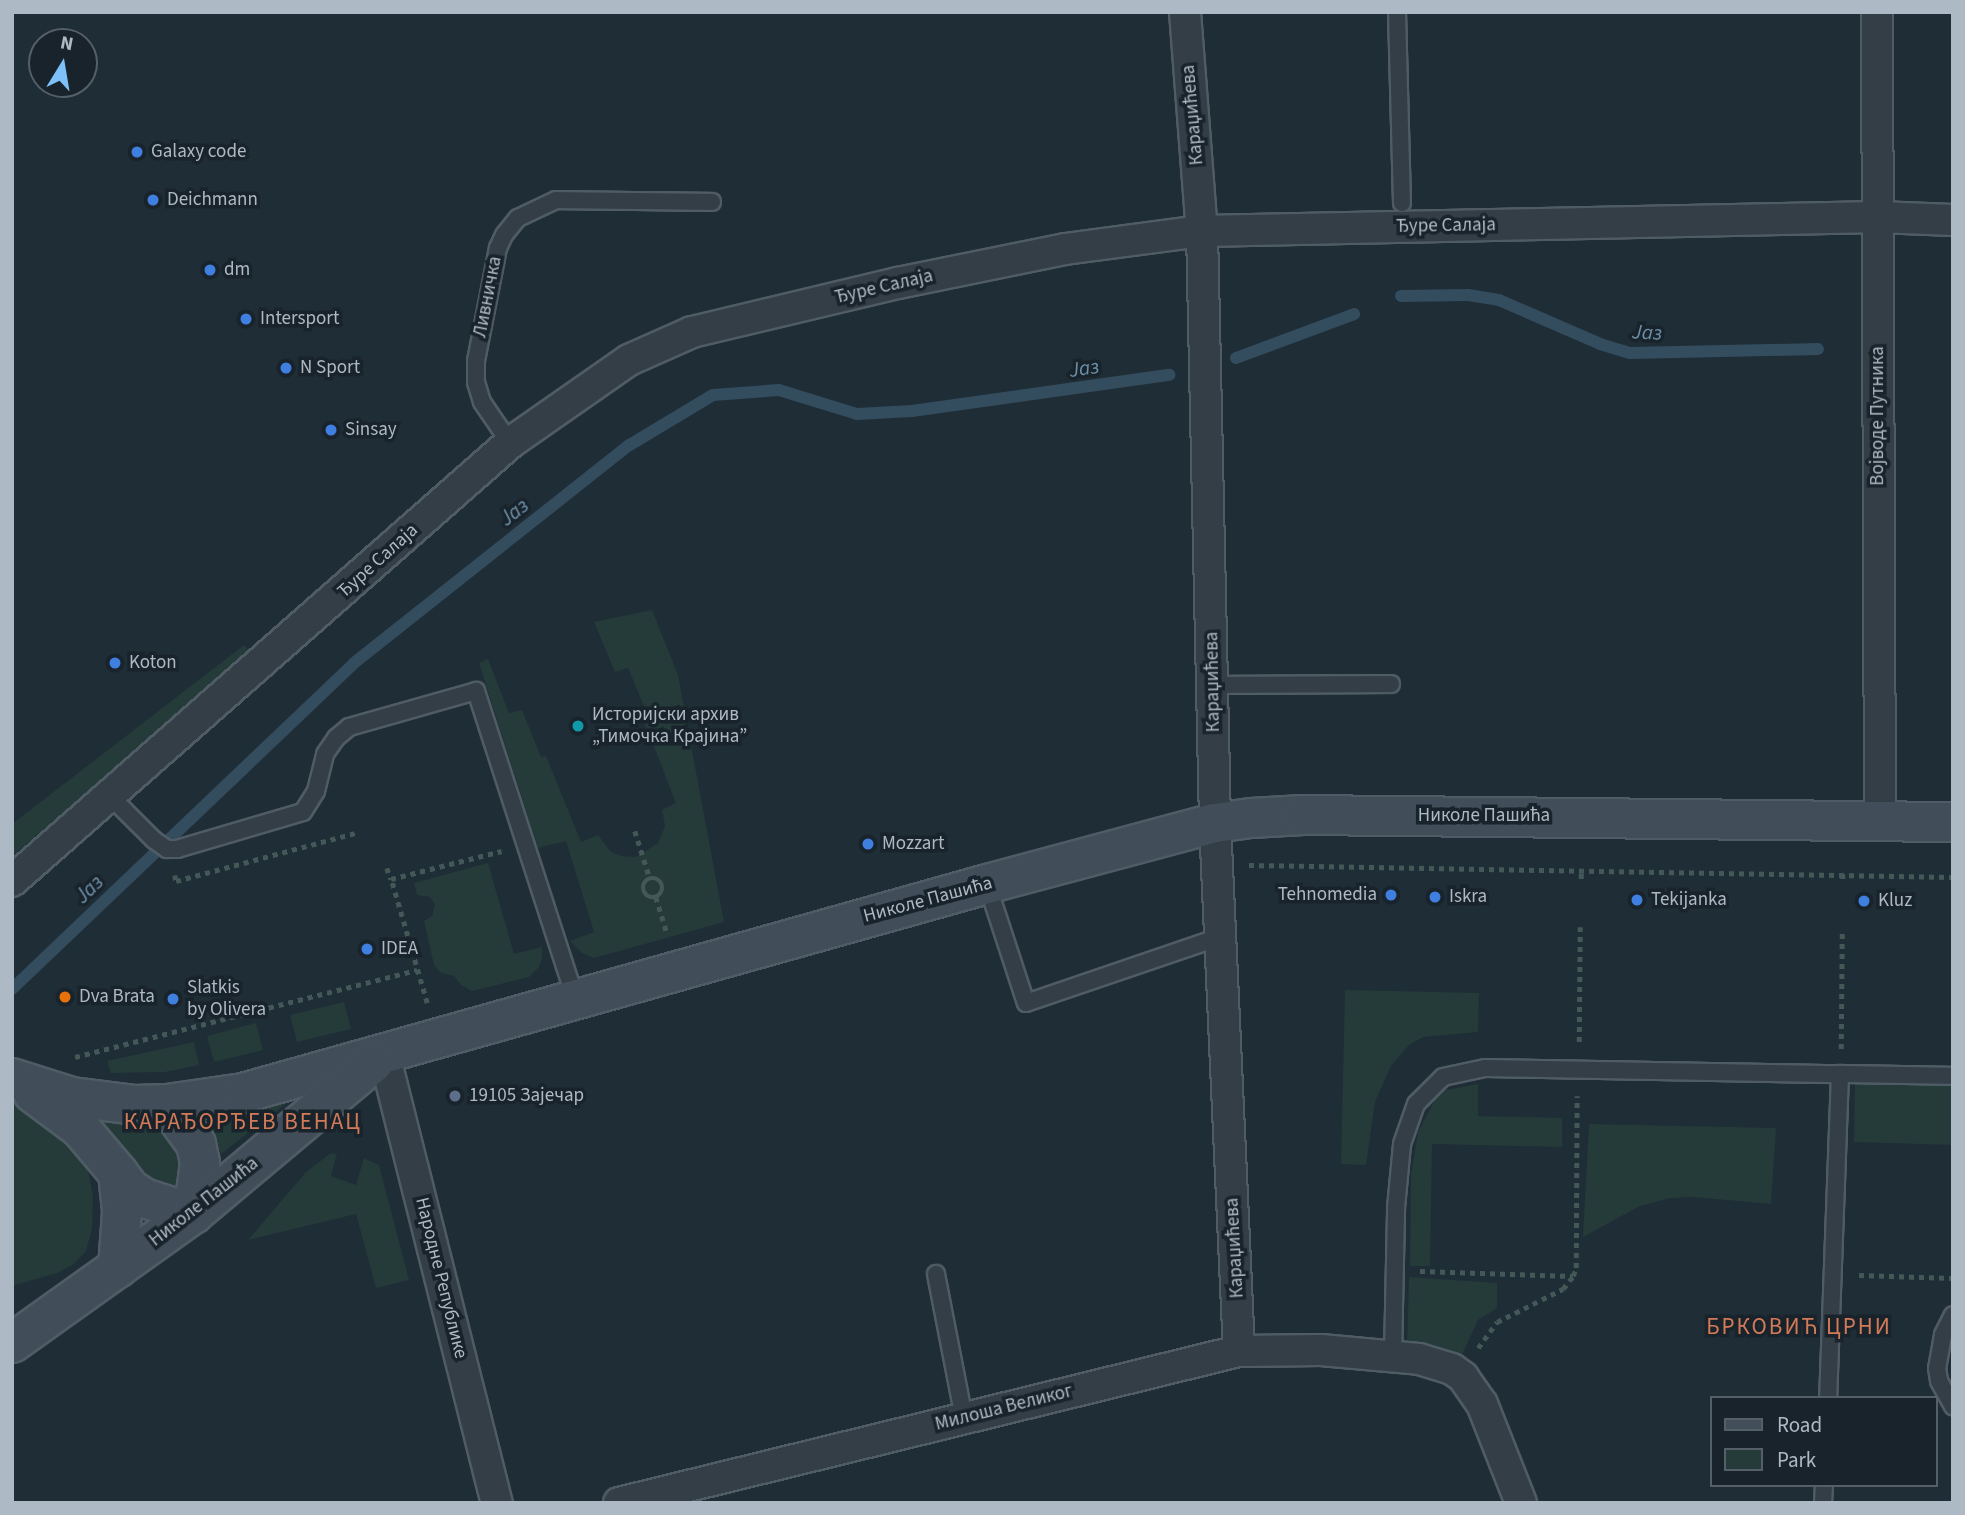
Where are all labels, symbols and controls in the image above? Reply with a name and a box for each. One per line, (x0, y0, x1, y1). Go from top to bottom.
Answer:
north arrow (28, 28, 98, 98)
text: N (58, 29, 75, 58)
street label: Караџићева (1177, 64, 1209, 166)
place label: Galaxy code (151, 141, 246, 163)
marker: Galaxy code (129, 144, 145, 160)
place label: Deichmann (167, 189, 258, 211)
marker: Deichmann (145, 192, 161, 208)
street label: Ђуре Салаја (1396, 214, 1496, 238)
street label: Ливничка (469, 254, 507, 340)
place label: dm (224, 259, 250, 281)
marker: dm (202, 262, 218, 278)
street label: Ђуре Салаја (833, 265, 935, 309)
place label: Intersport (260, 308, 339, 330)
marker: Intersport (238, 311, 254, 327)
water label: Јаз (1632, 319, 1662, 345)
street label: Војводе Путника (1867, 346, 1889, 486)
water label: Јаз (1068, 353, 1100, 383)
place label: N Sport (300, 357, 360, 379)
marker: N Sport (278, 360, 294, 376)
place label: Sinsay (345, 419, 397, 441)
marker: Sinsay (323, 422, 339, 438)
water label: Јаз (495, 493, 533, 531)
street label: Ђуре Салаја (333, 519, 423, 603)
street label: Караџићева (1201, 631, 1225, 733)
place label: Koton (129, 652, 177, 674)
marker: Koton (107, 655, 123, 671)
place label: Историјски архив „Тимочка Крајина” (592, 704, 747, 748)
marker: Историјски архив „Тимочка Крајина” (570, 718, 586, 734)
street label: Николе Пашића (1418, 805, 1550, 827)
place label: Mozzart (882, 833, 944, 855)
marker: Mozzart (860, 836, 876, 852)
water label: Јаз (70, 870, 108, 908)
street label: Николе Пашића (861, 872, 995, 928)
place label: Tehnomedia (1278, 884, 1377, 906)
place label: Iskra (1449, 886, 1487, 908)
marker: Tehnomedia (1383, 887, 1399, 903)
marker: Iskra (1427, 889, 1443, 905)
place label: Tekijanka (1651, 889, 1727, 911)
place label: Kluz (1878, 890, 1912, 912)
marker: Tekijanka (1629, 892, 1645, 908)
marker: Kluz (1856, 893, 1872, 909)
place label: IDEA (381, 938, 418, 960)
marker: IDEA (359, 941, 375, 957)
place label: Slatkis by Olivera (187, 977, 266, 1021)
place label: Dva Brata (79, 986, 155, 1008)
marker: Dva Brata (57, 989, 73, 1005)
marker: Slatkis by Olivera (165, 991, 181, 1007)
place label: 19105 Зајечар (469, 1085, 584, 1107)
marker: 19105 Зајечар (447, 1088, 463, 1104)
district label: КАРАЂОРЂЕВ ВЕНАЦ (126, 1108, 360, 1136)
street label: Николе Пашића (145, 1152, 263, 1252)
street label: Народне Републике (410, 1195, 472, 1361)
street label: Караџићева (1221, 1197, 1249, 1299)
district label: БРКОВИЋ ЦРНИ (1708, 1313, 1890, 1341)
street label: Милоша Великог (933, 1380, 1075, 1436)
legend (1710, 1396, 1937, 1487)
text: Road (1777, 1410, 1822, 1440)
text: Park (1777, 1445, 1816, 1475)

